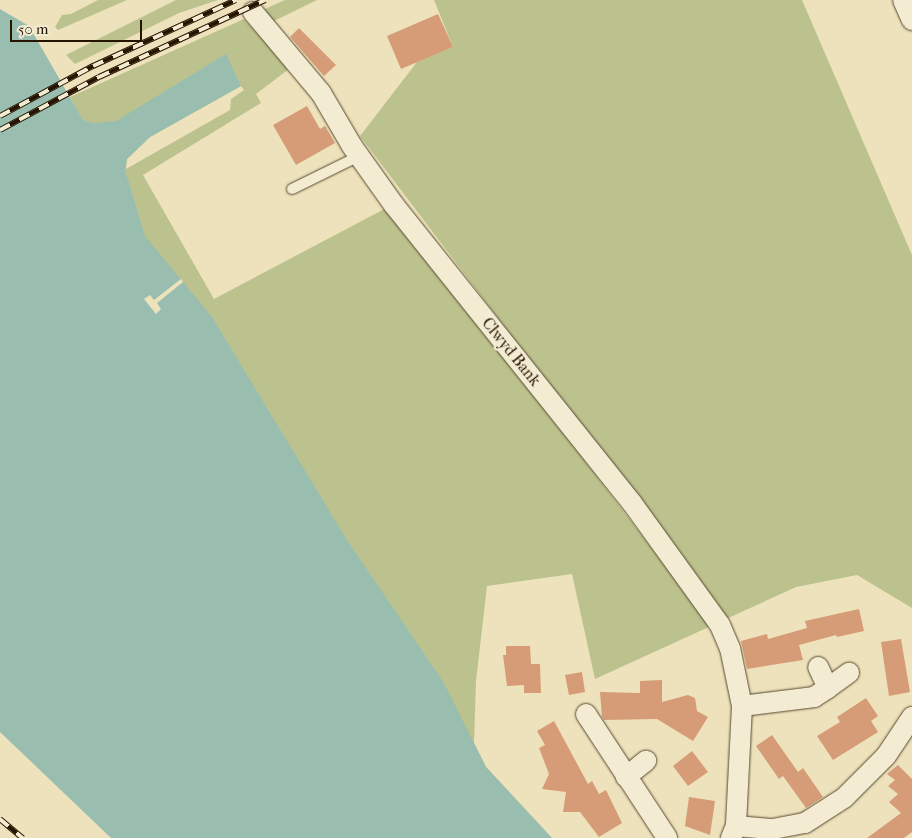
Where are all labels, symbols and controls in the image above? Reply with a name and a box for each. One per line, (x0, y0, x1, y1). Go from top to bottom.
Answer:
scale bar (12, 10, 145, 42)
text: 50 m (18, 20, 48, 38)
street label: Clwyd Bank (478, 314, 544, 390)

